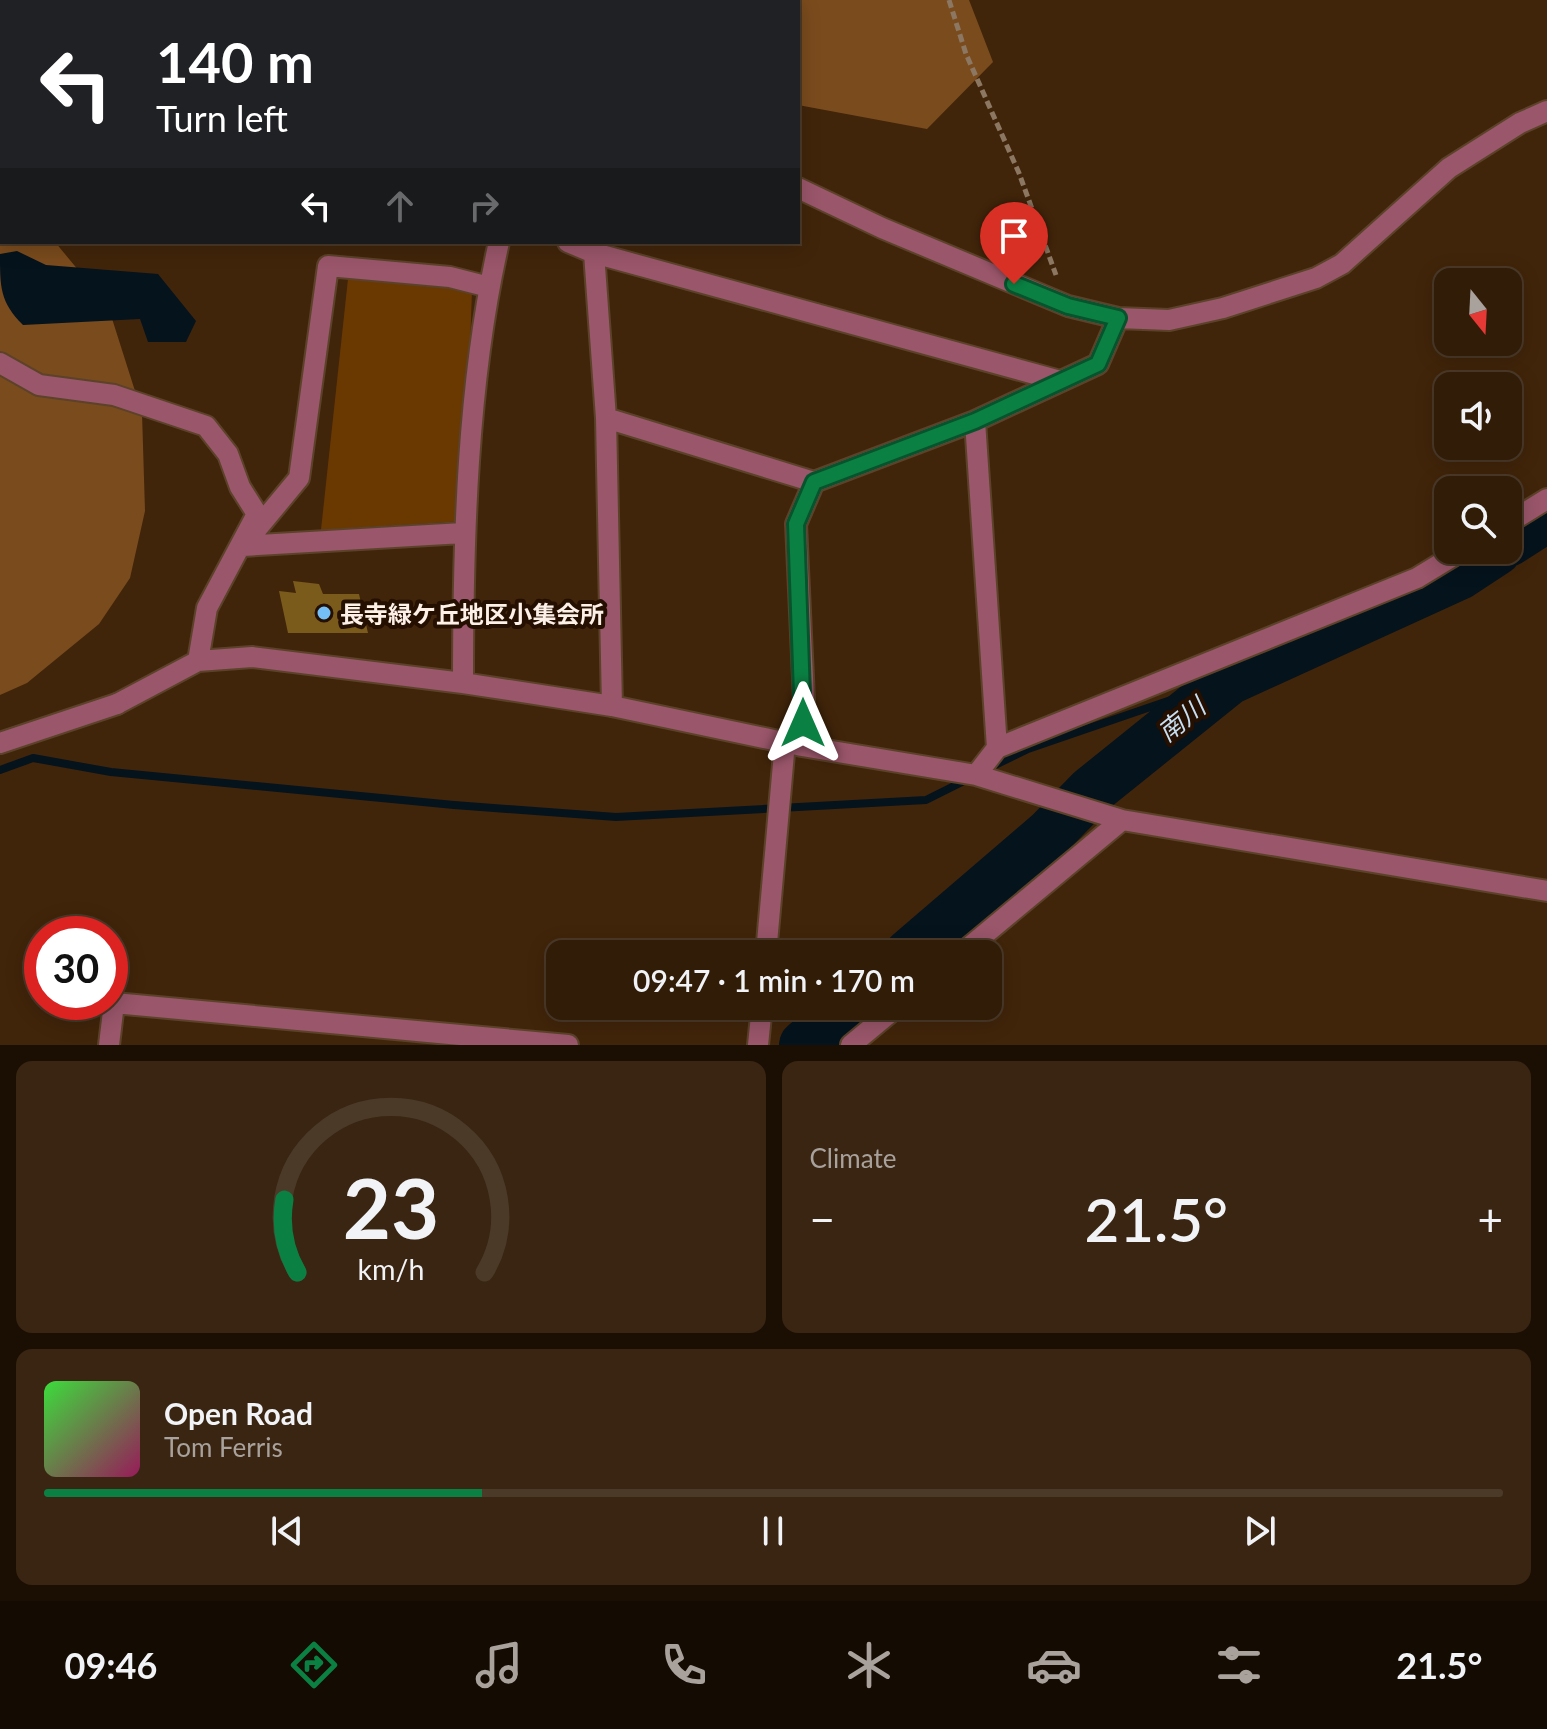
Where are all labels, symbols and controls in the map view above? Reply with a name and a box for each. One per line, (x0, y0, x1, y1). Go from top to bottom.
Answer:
text: 140 m (156, 28, 314, 95)
icon: left (24, 32, 128, 136)
text: Turn left (156, 96, 288, 140)
icon: left (294, 184, 338, 228)
icon: ahead (378, 184, 422, 228)
icon: right (462, 184, 506, 228)
pin (980, 202, 1048, 284)
icon: arrive (992, 214, 1036, 258)
north arrow (1434, 268, 1522, 356)
map controls (1434, 268, 1522, 564)
button: sound (1434, 372, 1522, 460)
button: search (1434, 476, 1522, 564)
place label: 長寺緑ケ丘地区小集会所 (340, 599, 604, 628)
marker: 長寺緑ケ丘地区小集会所 (315, 604, 333, 622)
position arrow (761, 681, 845, 765)
water label: 南川 (1151, 688, 1214, 748)
speed limit sign: 30 (24, 916, 128, 1020)
text: 09:47 · 1 min · 170 m (633, 962, 915, 998)
text: Climate (810, 1142, 896, 1174)
text: 23 (343, 1157, 439, 1257)
text: 21.5° (1085, 1183, 1228, 1255)
text: − (810, 1193, 835, 1245)
text: + (1477, 1193, 1503, 1245)
text: km/h (357, 1252, 424, 1286)
text: Open Road (164, 1395, 313, 1431)
text: Tom Ferris (164, 1431, 283, 1463)
icon: previous (265, 1509, 309, 1553)
icon: pause (751, 1509, 795, 1553)
icon: next (1238, 1509, 1282, 1553)
icon: directions (286, 1637, 342, 1693)
icon: music (471, 1637, 527, 1693)
icon: phone (656, 1637, 712, 1693)
icon: climate (841, 1637, 897, 1693)
icon: car (1026, 1637, 1082, 1693)
icon: filters (1211, 1637, 1267, 1693)
text: 09:46 (65, 1643, 157, 1687)
text: 21.5° (1396, 1643, 1482, 1687)

